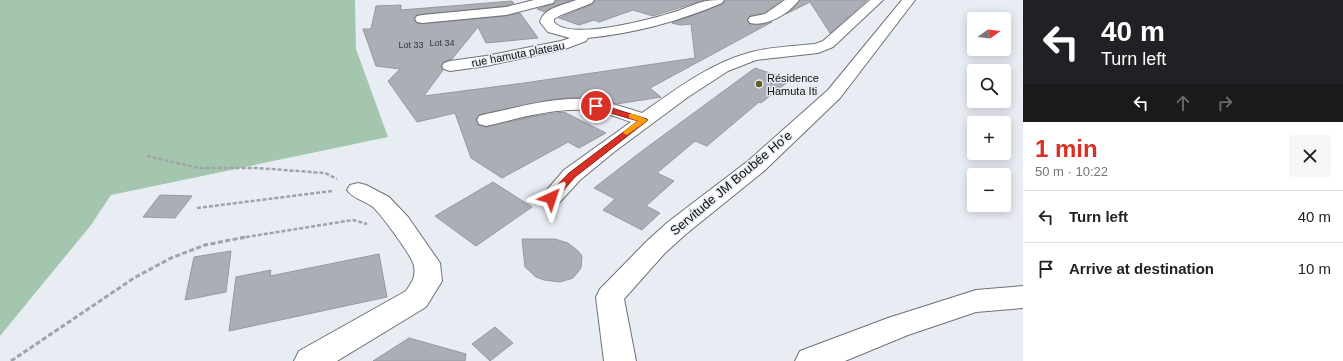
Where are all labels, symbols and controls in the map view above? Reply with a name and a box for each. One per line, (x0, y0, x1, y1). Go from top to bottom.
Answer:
north arrow (967, 12, 1011, 56)
map controls (967, 12, 1011, 212)
icon: left (1035, 16, 1087, 68)
text: 40 m (1101, 16, 1165, 47)
house number: Lot 34 (429, 38, 455, 48)
street label: rue hamuta plateau (470, 39, 566, 69)
house number: Lot 33 (398, 40, 424, 50)
text: Turn left (1101, 49, 1166, 69)
button: search (967, 64, 1011, 108)
place label: Résidence Hamuta Iti (767, 72, 819, 97)
marker: Résidence Hamuta Iti (754, 79, 764, 89)
pin (579, 89, 613, 123)
icon: left (1130, 92, 1152, 114)
icon: ahead (1172, 92, 1194, 114)
icon: right (1214, 92, 1236, 114)
icon: arrive (585, 95, 607, 117)
button: + (967, 116, 1011, 160)
street label: Servitude JM Boubée Ho'e (667, 128, 795, 238)
text: 1 min (1035, 135, 1098, 162)
button: close (1289, 135, 1331, 177)
text: 50 m · 10:22 (1035, 164, 1108, 179)
button: − (967, 168, 1011, 212)
position arrow (530, 177, 572, 219)
icon: left (1035, 206, 1057, 228)
text: Turn left (1069, 208, 1128, 225)
text: 40 m (1298, 208, 1331, 225)
icon: arrive (1035, 258, 1057, 280)
text: Arrive at destination (1069, 260, 1214, 277)
text: 10 m (1298, 260, 1331, 277)

